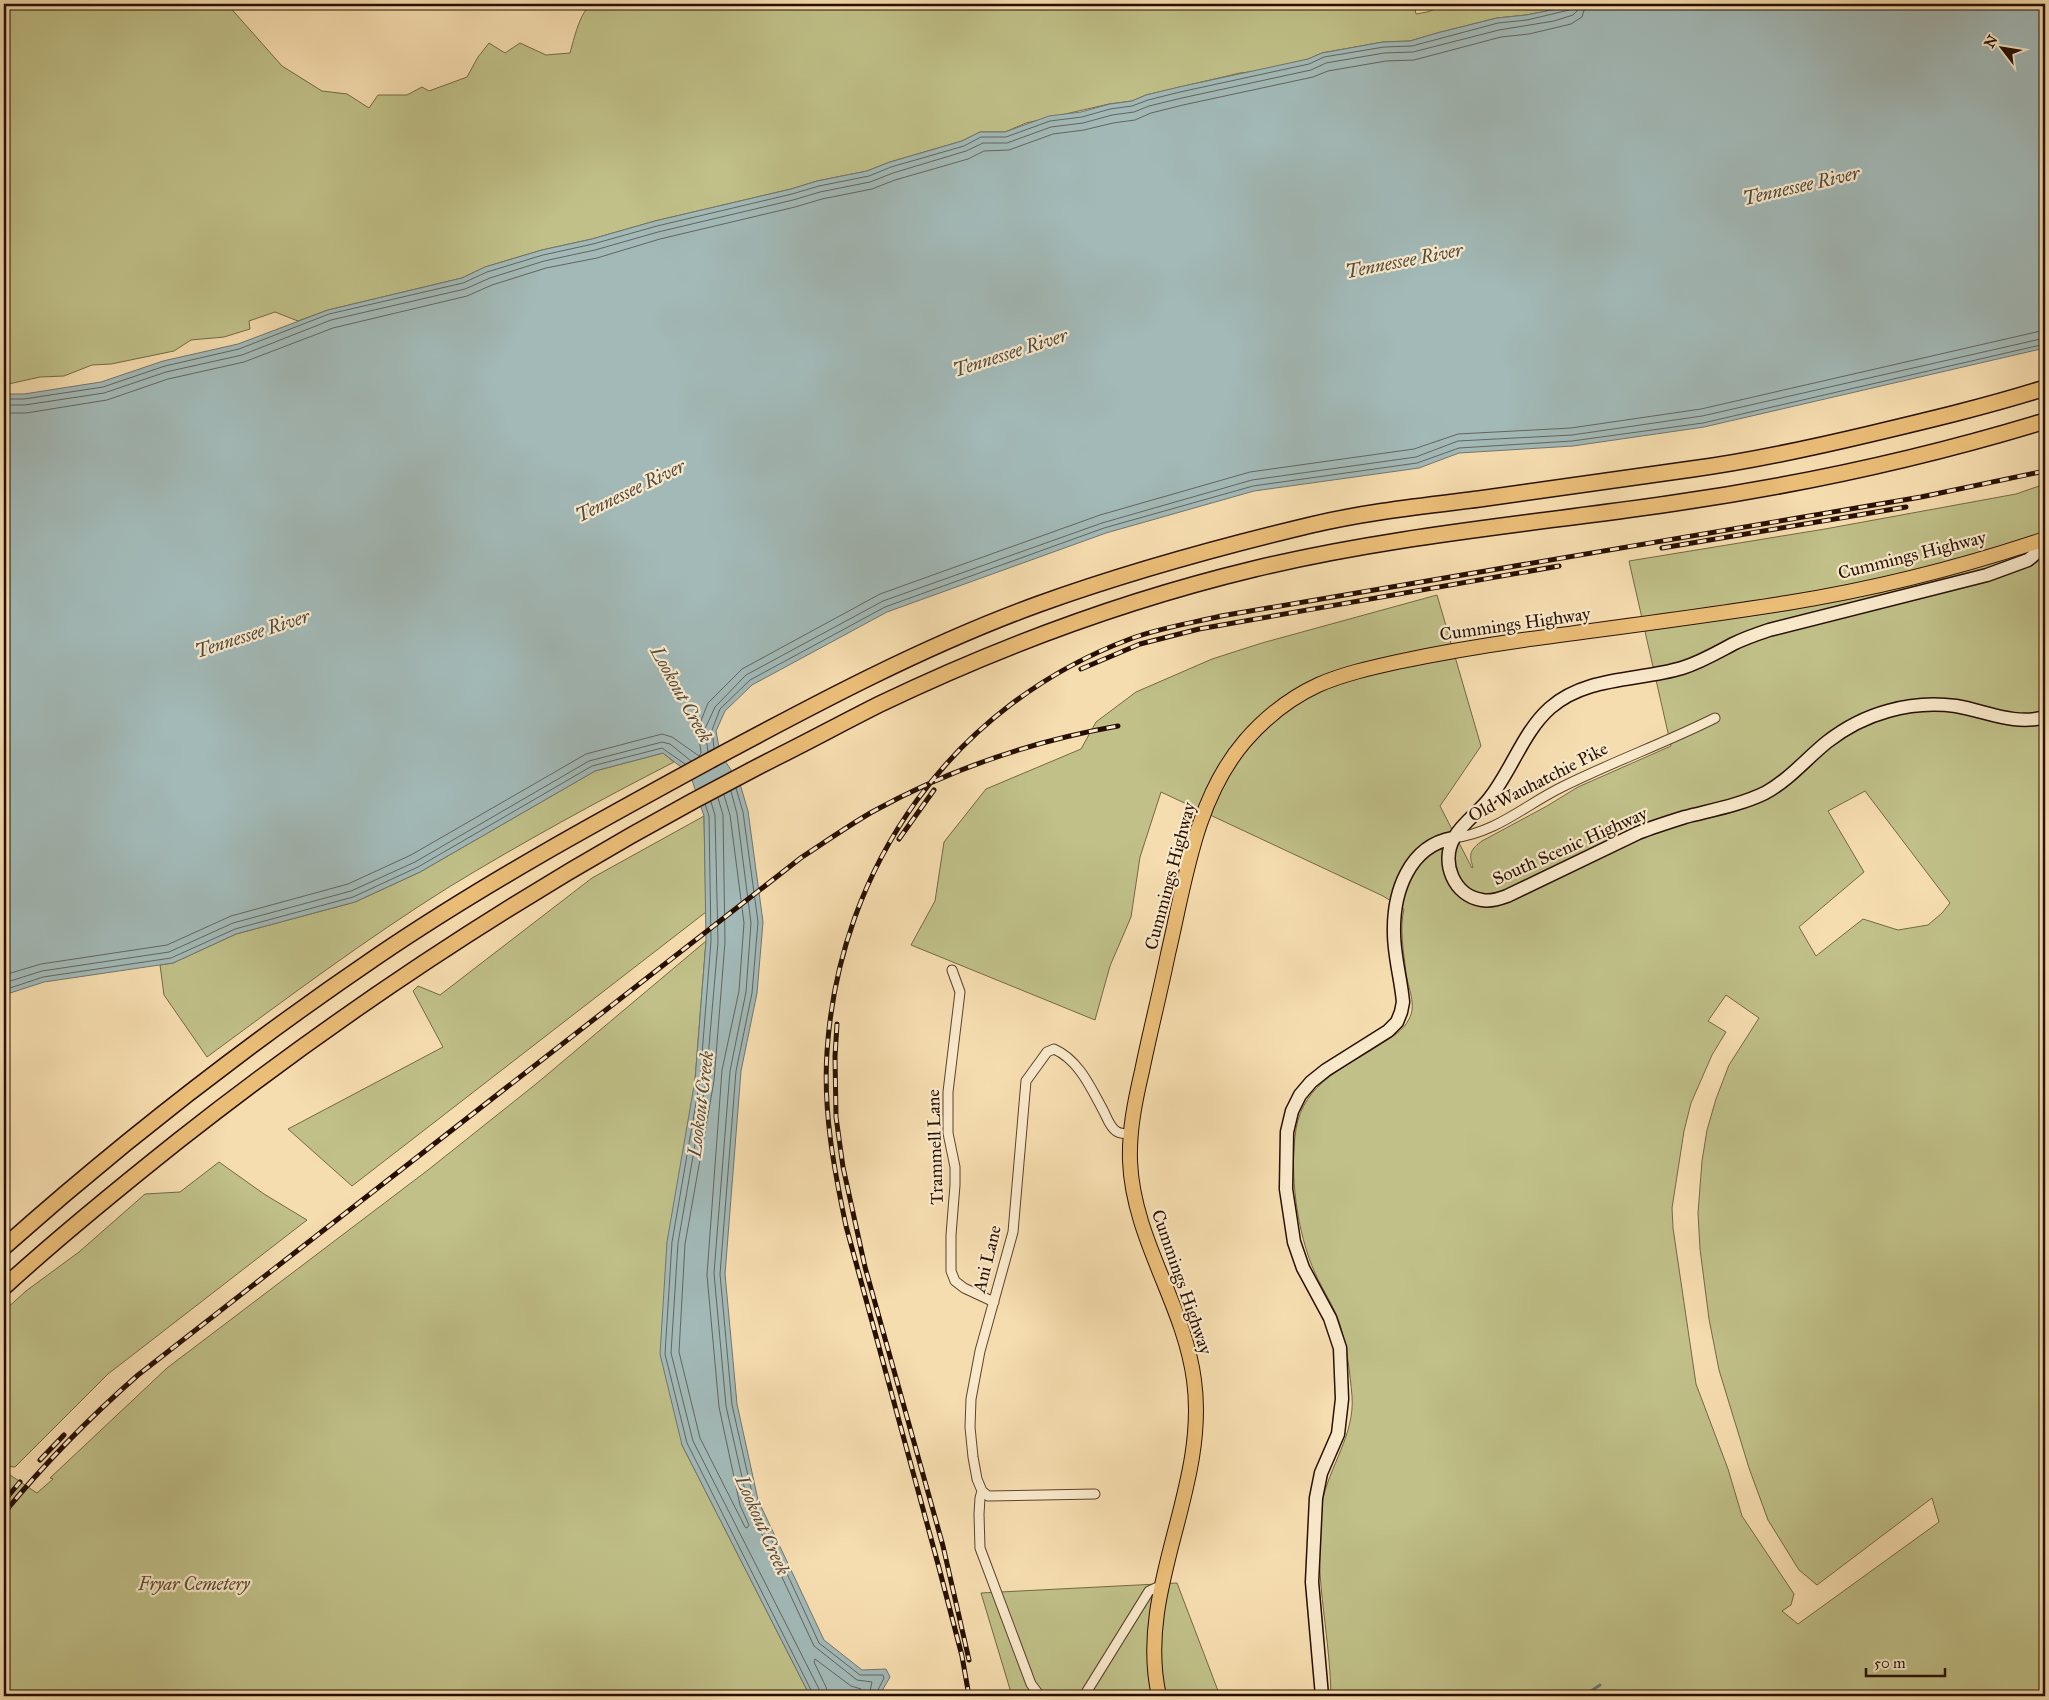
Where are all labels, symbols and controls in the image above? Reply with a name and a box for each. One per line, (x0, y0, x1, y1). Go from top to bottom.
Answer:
north arrow (1976, 22, 2026, 72)
text: N (1981, 32, 2002, 51)
water label: Tennessee River (1740, 161, 1863, 210)
water label: Tennessee River (1343, 238, 1466, 283)
water label: Tennessee River (950, 323, 1071, 382)
water label: Tennessee River (572, 454, 690, 527)
street label: Cummings Highway (1836, 526, 1989, 585)
street label: Cummings Highway (1438, 602, 1592, 646)
water label: Tennessee River (192, 604, 313, 663)
water label: Lookout Creek (645, 641, 718, 747)
street label: Old Wauhatchie Pike (1465, 737, 1611, 827)
street label: Cummings Highway (1140, 799, 1201, 952)
street label: South Scenic Highway (1489, 802, 1652, 891)
water label: Lookout Creek (682, 1049, 718, 1159)
street label: Trammell Lane (922, 1089, 948, 1205)
street label: Cummings Highway (1146, 1207, 1217, 1358)
street label: Ani Lane (968, 1223, 1006, 1296)
water label: Lookout Creek (730, 1471, 795, 1579)
park label: Fryar Cemetery (137, 1573, 251, 1595)
scale bar (1866, 1645, 1945, 1677)
text: 50 m (1874, 1654, 1906, 1672)

